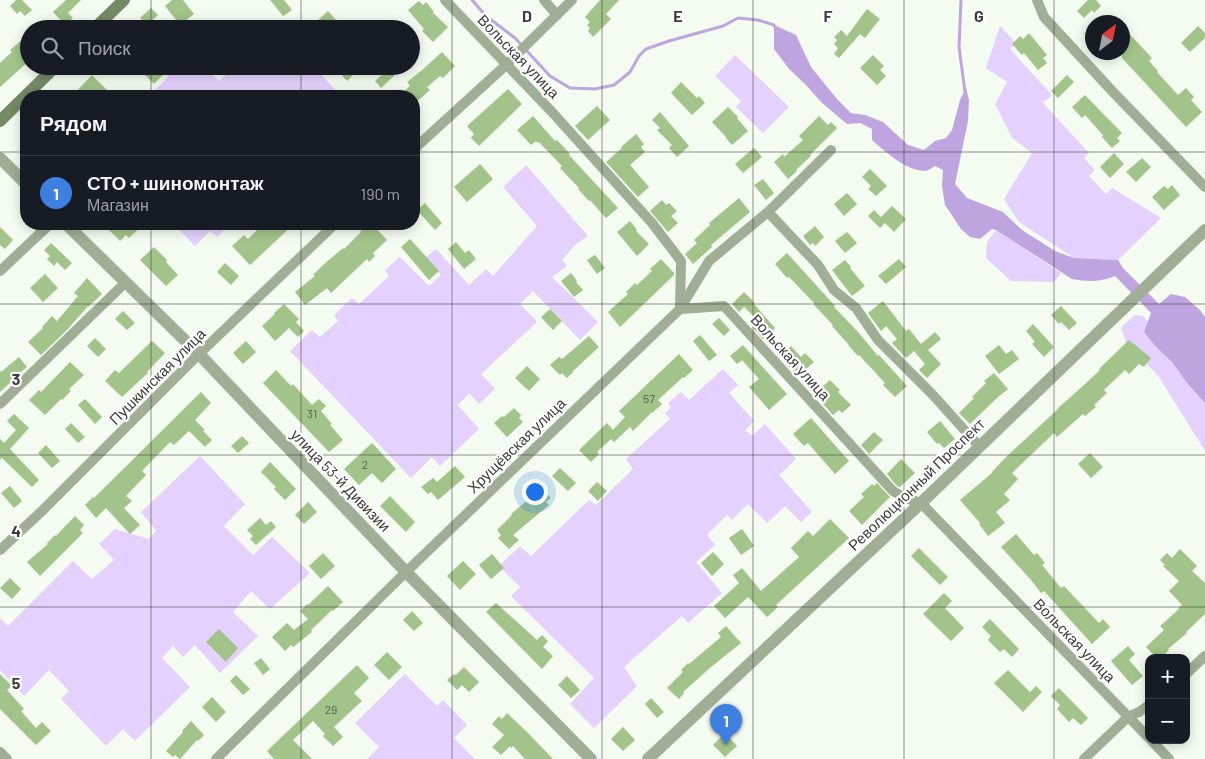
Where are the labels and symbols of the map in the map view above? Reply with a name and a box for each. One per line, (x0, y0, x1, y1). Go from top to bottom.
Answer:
text: D (522, 6, 532, 25)
text: E (673, 6, 683, 25)
text: F (824, 6, 833, 25)
text: G (974, 6, 984, 25)
street label: Вольская улица (474, 10, 564, 102)
north arrow (1085, 15, 1130, 60)
street label: Вольская улица (748, 310, 835, 404)
street label: Пушкинская улица (105, 324, 209, 428)
text: 3 (12, 369, 20, 388)
house number: 57 (643, 391, 655, 405)
street label: Хрущёвская улица (463, 393, 569, 496)
house number: 31 (307, 406, 317, 420)
street label: Революционный Проспект (844, 414, 988, 554)
street label: улица 53-й Дивизии (287, 425, 395, 535)
house number: 2 (362, 457, 368, 471)
your location (522, 479, 548, 505)
text: 4 (11, 521, 21, 540)
street label: Вольская улица (1030, 594, 1120, 686)
text: 5 (12, 673, 21, 692)
house number: 29 (325, 702, 337, 716)
pin: 1 (710, 704, 742, 745)

